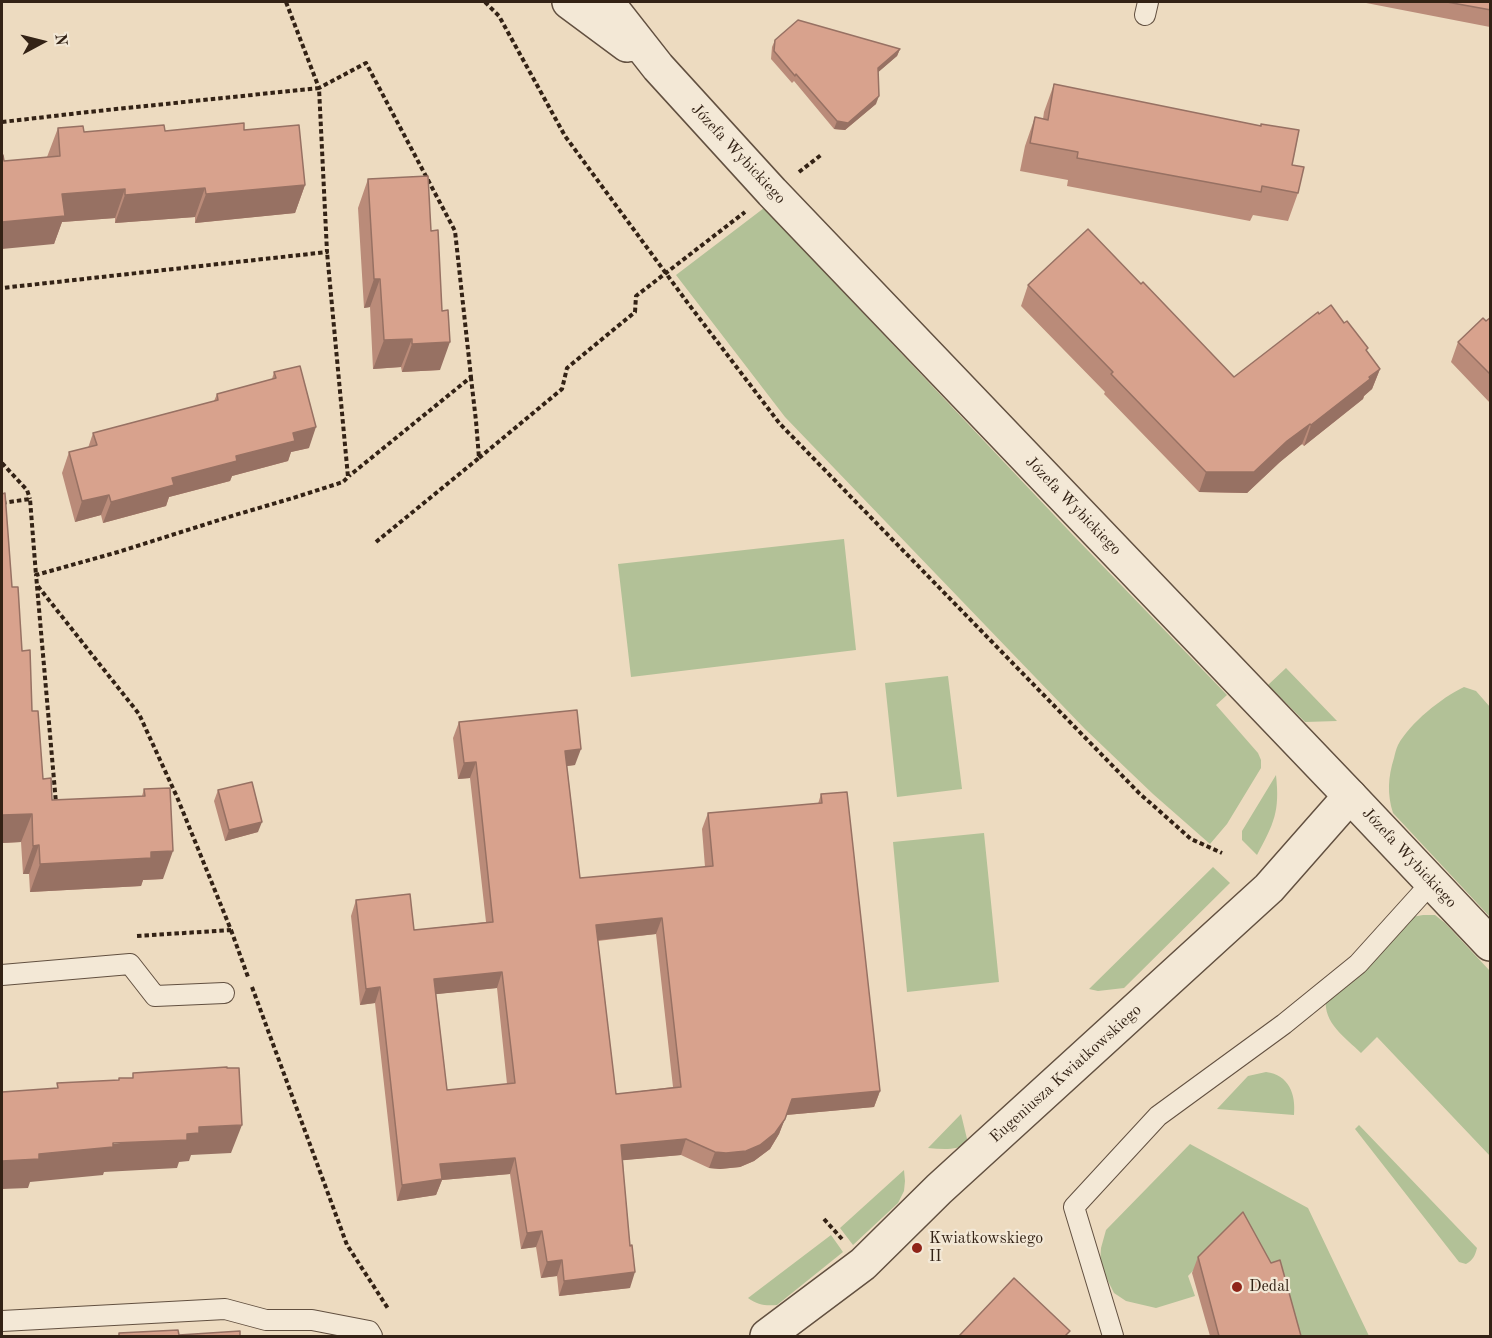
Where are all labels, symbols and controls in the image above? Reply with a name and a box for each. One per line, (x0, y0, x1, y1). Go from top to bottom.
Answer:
north arrow (12, 12, 72, 72)
text: N (51, 33, 69, 47)
street label: Józefa Wybickiego (687, 100, 789, 208)
street label: Józefa Wybickiego (1021, 452, 1125, 560)
street label: Józefa Wybickiego (1358, 804, 1460, 912)
street label: Eugeniusza Kwiatkowskiego (986, 1001, 1146, 1147)
place label: Kwiatkowskiego II (929, 1229, 1043, 1267)
marker: Kwiatkowskiego II (910, 1241, 924, 1255)
place label: Dedal (1249, 1277, 1289, 1297)
marker: Dedal (1230, 1280, 1244, 1294)

